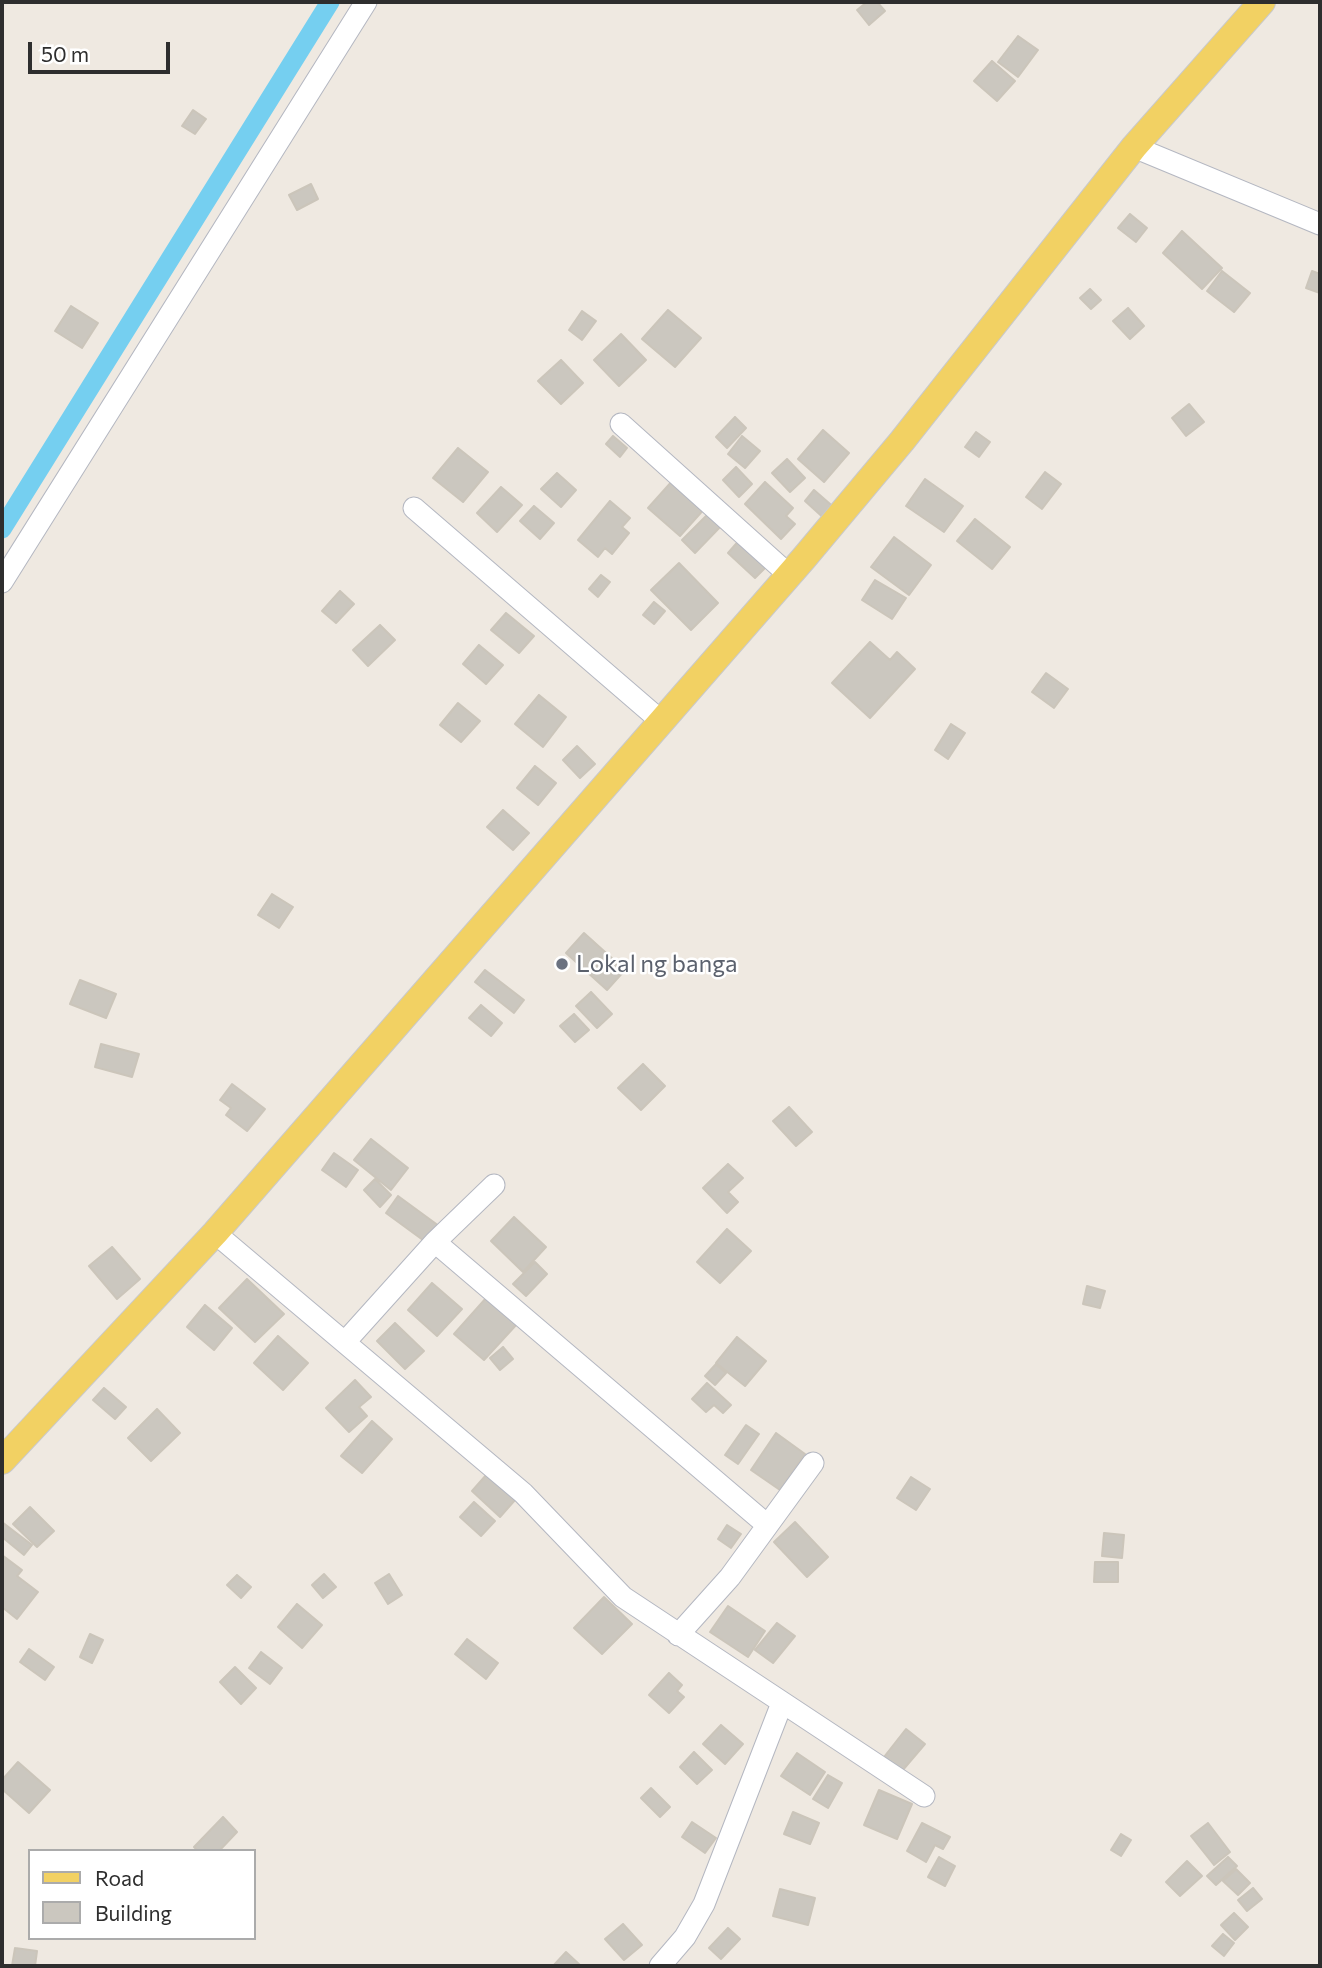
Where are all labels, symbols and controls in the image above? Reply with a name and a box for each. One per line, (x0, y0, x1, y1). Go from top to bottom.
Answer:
scale bar (32, 28, 173, 72)
text: 50 m (41, 41, 89, 66)
place label: Lokal ng banga (576, 950, 738, 978)
marker: Lokal ng banga (554, 956, 570, 972)
legend (28, 1849, 256, 1940)
text: Road (95, 1865, 144, 1890)
text: Building (95, 1900, 172, 1925)

